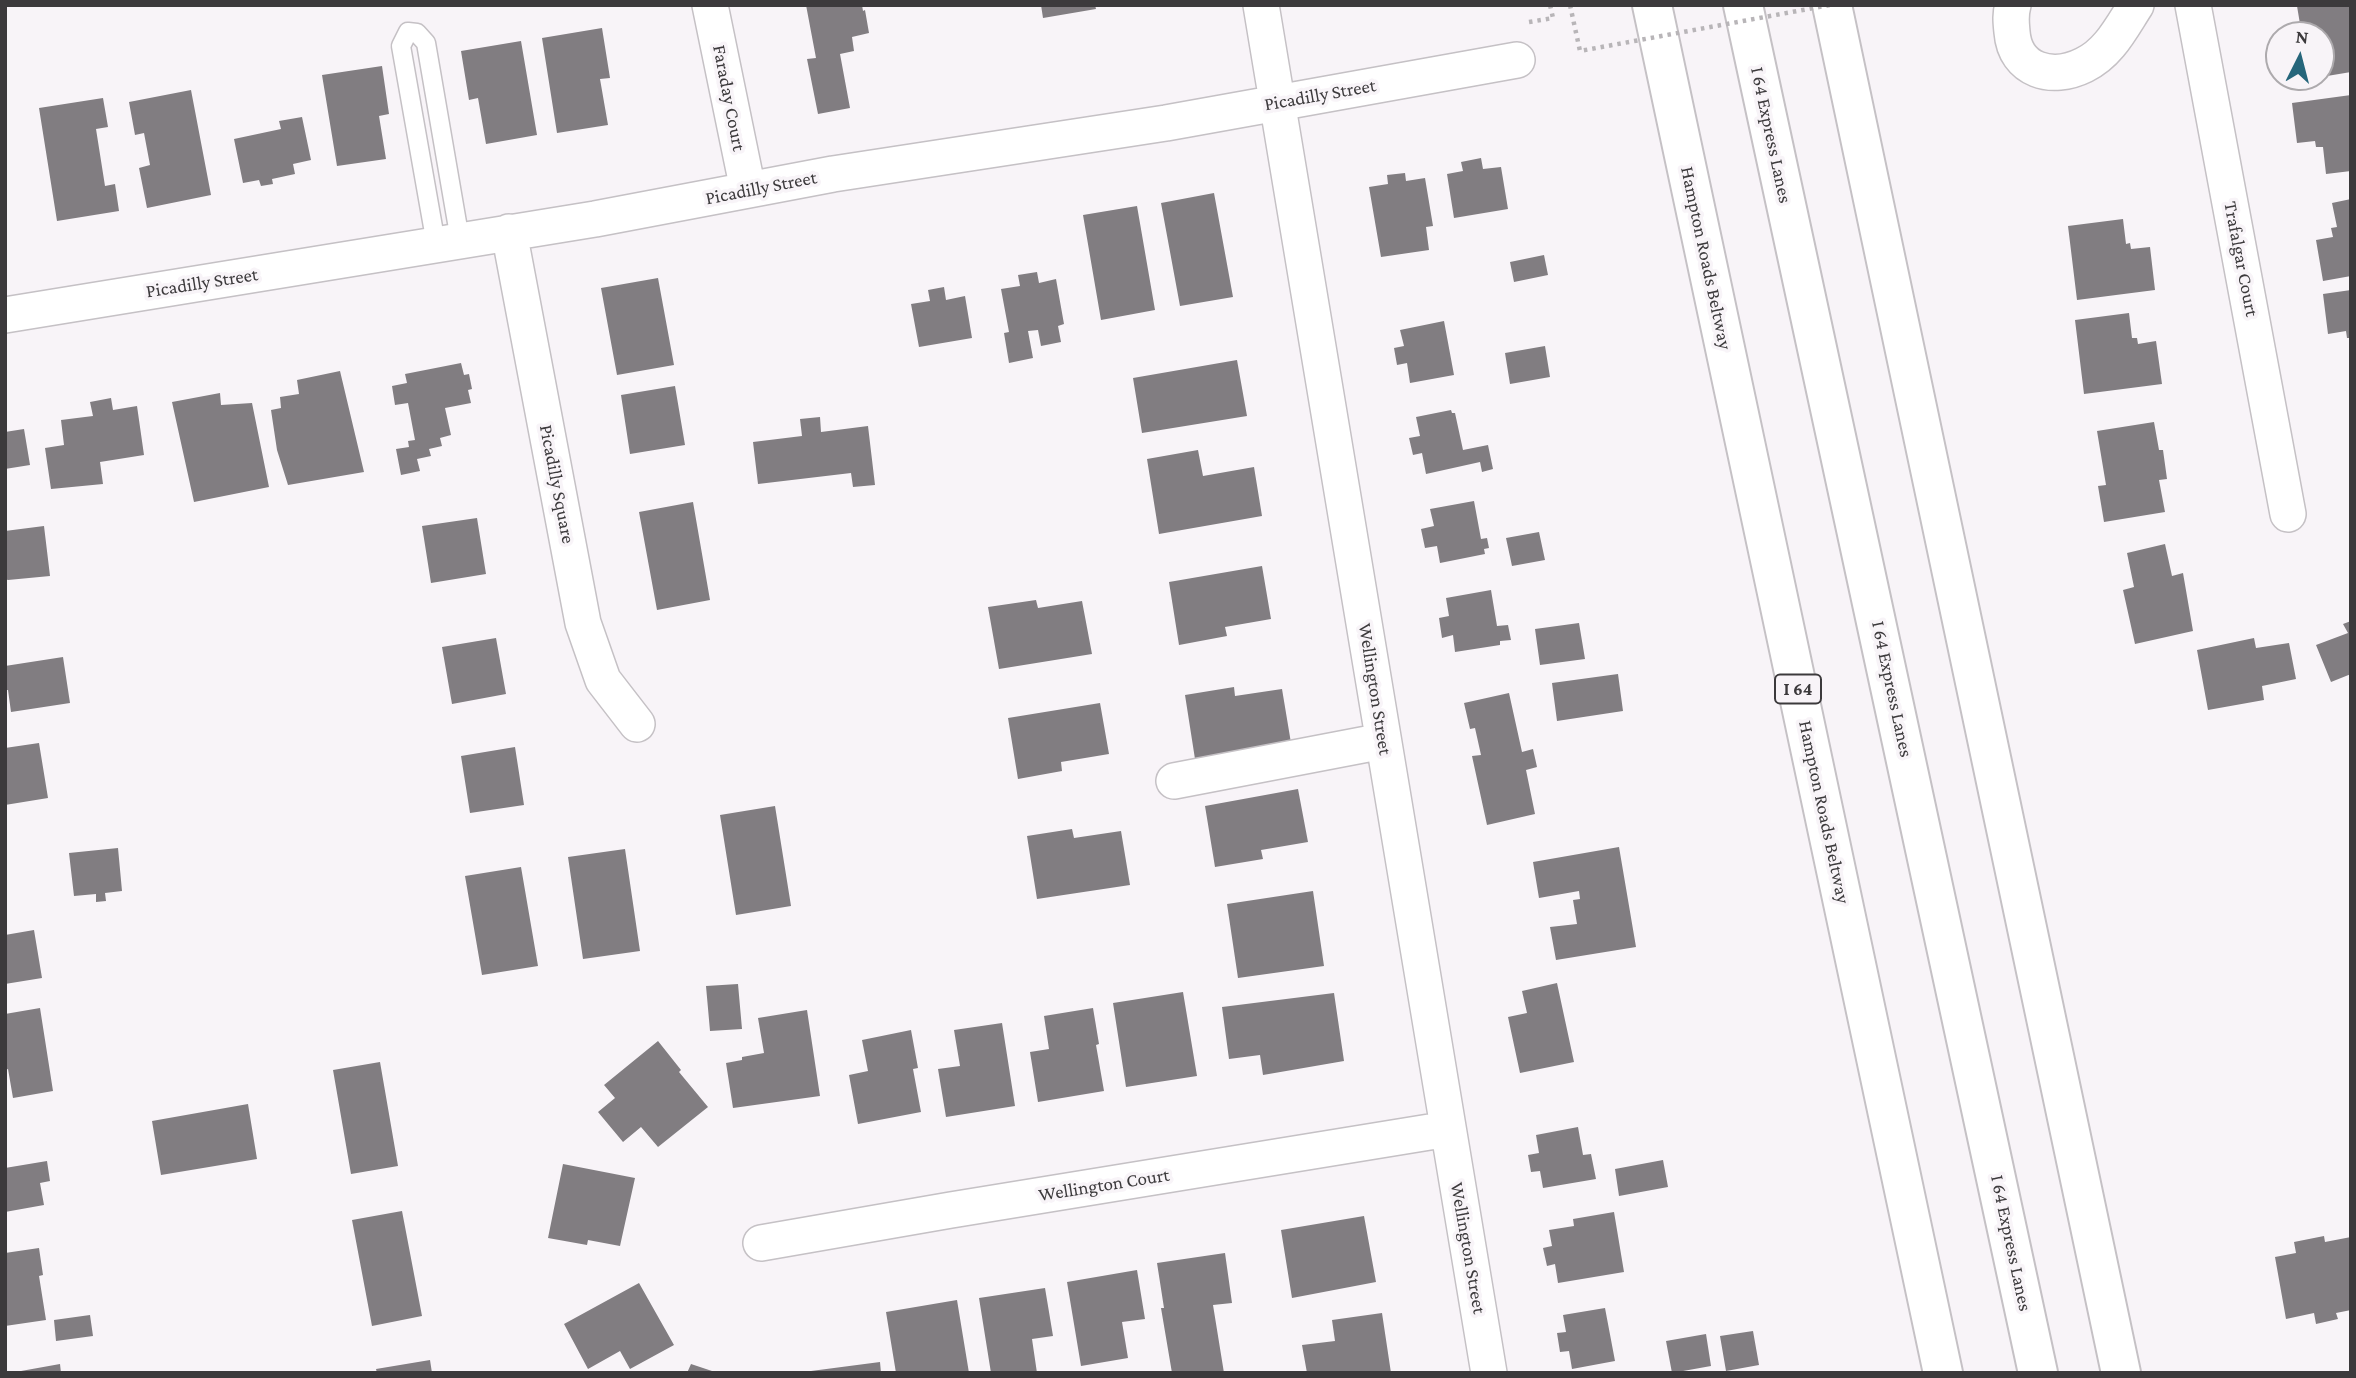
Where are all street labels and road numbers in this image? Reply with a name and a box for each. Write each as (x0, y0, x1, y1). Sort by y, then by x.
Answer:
street label: Faraday Court (708, 43, 750, 153)
street label: I 64 Express Lanes (1745, 65, 1797, 205)
street label: Picadilly Street (1262, 74, 1378, 116)
street label: Hampton Roads Beltway (1675, 164, 1737, 352)
street label: Picadilly Street (703, 166, 819, 210)
street label: Trafalgar Court (2219, 200, 2263, 318)
street label: Picadilly Street (144, 263, 260, 303)
street label: Picadilly Square (534, 423, 580, 545)
street label: I 64 Express Lanes (1866, 619, 1918, 759)
street label: Wellington Street (1353, 621, 1397, 757)
road number: I 64 (1775, 674, 1821, 704)
street label: Hampton Roads Beltway (1793, 718, 1855, 906)
street label: Wellington Court (1037, 1163, 1171, 1207)
street label: I 64 Express Lanes (1985, 1173, 2037, 1313)
street label: Wellington Street (1445, 1180, 1491, 1316)

